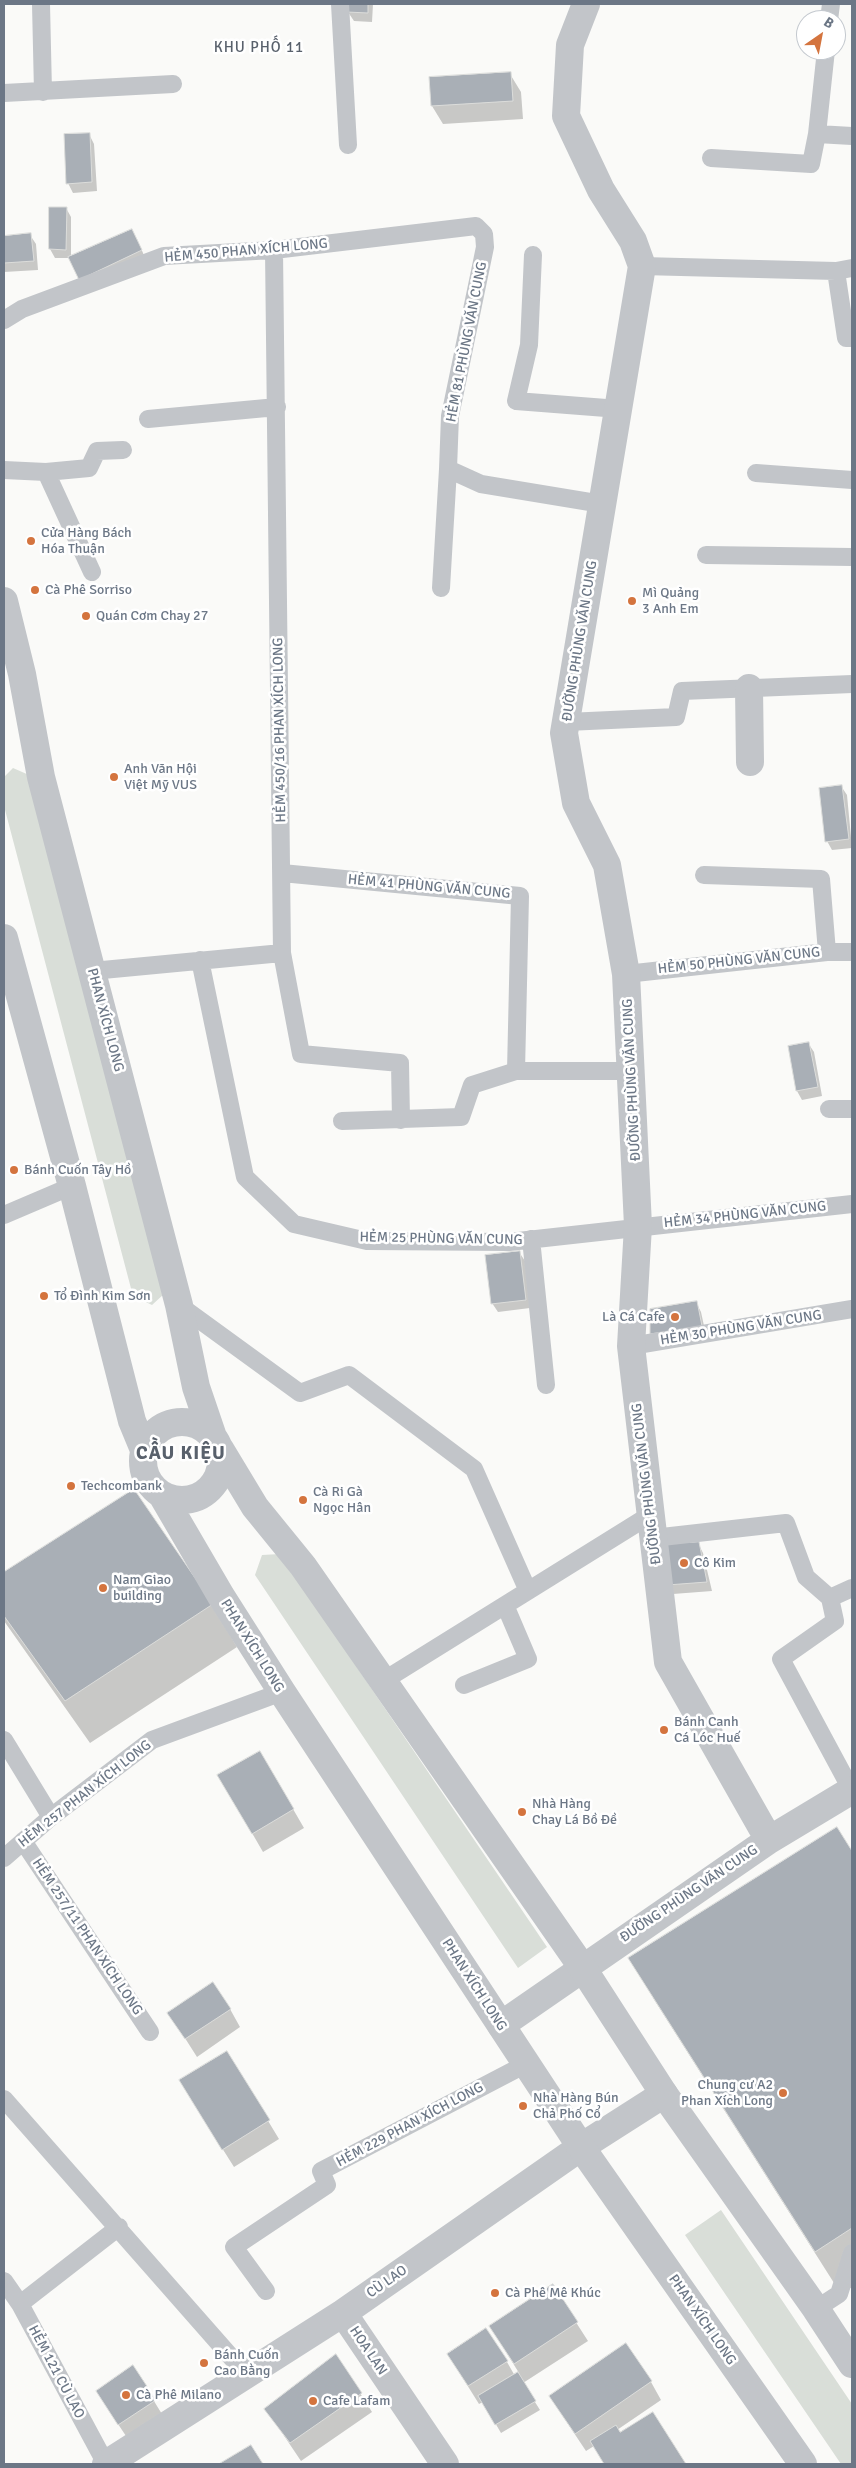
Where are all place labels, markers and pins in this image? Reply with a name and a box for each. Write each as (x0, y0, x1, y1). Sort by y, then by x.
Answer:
place label: Cửa Hàng Bách Hóa Thuận (41, 525, 132, 558)
marker: Cửa Hàng Bách Hóa Thuận (25, 535, 37, 547)
place label: Cà Phê Sorriso (45, 582, 132, 598)
marker: Cà Phê Sorriso (29, 584, 41, 596)
place label: Mì Quảng 3 Anh Em (642, 585, 699, 618)
marker: Mì Quảng 3 Anh Em (626, 595, 638, 607)
place label: Quán Cơm Chay 27 (96, 608, 208, 624)
marker: Quán Cơm Chay 27 (80, 610, 92, 622)
place label: Anh Văn Hội Việt Mỹ VUS (124, 761, 197, 794)
marker: Anh Văn Hội Việt Mỹ VUS (108, 771, 120, 783)
place label: Bánh Cuốn Tây Hồ (24, 1162, 131, 1178)
marker: Bánh Cuốn Tây Hồ (8, 1164, 20, 1176)
place label: Tổ Đình Kim Sơn (54, 1288, 151, 1304)
marker: Tổ Đình Kim Sơn (38, 1290, 50, 1302)
place label: Là Cá Cafe (602, 1309, 665, 1325)
marker: Là Cá Cafe (669, 1311, 681, 1323)
place label: Techcombank (81, 1478, 162, 1494)
marker: Techcombank (65, 1480, 77, 1492)
place label: Cà Ri Gà Ngọc Hân (313, 1484, 371, 1516)
marker: Cà Ri Gà Ngọc Hân (297, 1494, 309, 1506)
place label: Cô Kim (694, 1555, 736, 1571)
marker: Cô Kim (678, 1557, 690, 1569)
place label: Nam Giao building (113, 1572, 171, 1604)
marker: Nam Giao building (97, 1582, 109, 1594)
place label: Bánh Canh Cá Lóc Huế (674, 1714, 741, 1746)
marker: Bánh Canh Cá Lóc Huế (658, 1724, 670, 1736)
place label: Nhà Hàng Chay Lá Bồ Đề (532, 1796, 617, 1828)
marker: Nhà Hàng Chay Lá Bồ Đề (516, 1806, 528, 1818)
place label: Chung cư A2 Phan Xích Long (681, 2077, 773, 2110)
marker: Chung cư A2 Phan Xích Long (777, 2087, 789, 2099)
place label: Nhà Hàng Bún Chả Phố Cổ (533, 2090, 619, 2122)
marker: Nhà Hàng Bún Chả Phố Cổ (517, 2100, 529, 2112)
place label: Cà Phê Mê Khúc (505, 2285, 601, 2301)
marker: Cà Phê Mê Khúc (489, 2287, 501, 2299)
place label: Bánh Cuốn Cao Bằng (214, 2347, 279, 2380)
marker: Bánh Cuốn Cao Bằng (198, 2357, 210, 2369)
place label: Cà Phê Milano (136, 2387, 221, 2403)
marker: Cà Phê Milano (120, 2389, 132, 2401)
place label: Cafe Lafam (323, 2393, 390, 2409)
marker: Cafe Lafam (307, 2395, 319, 2407)

